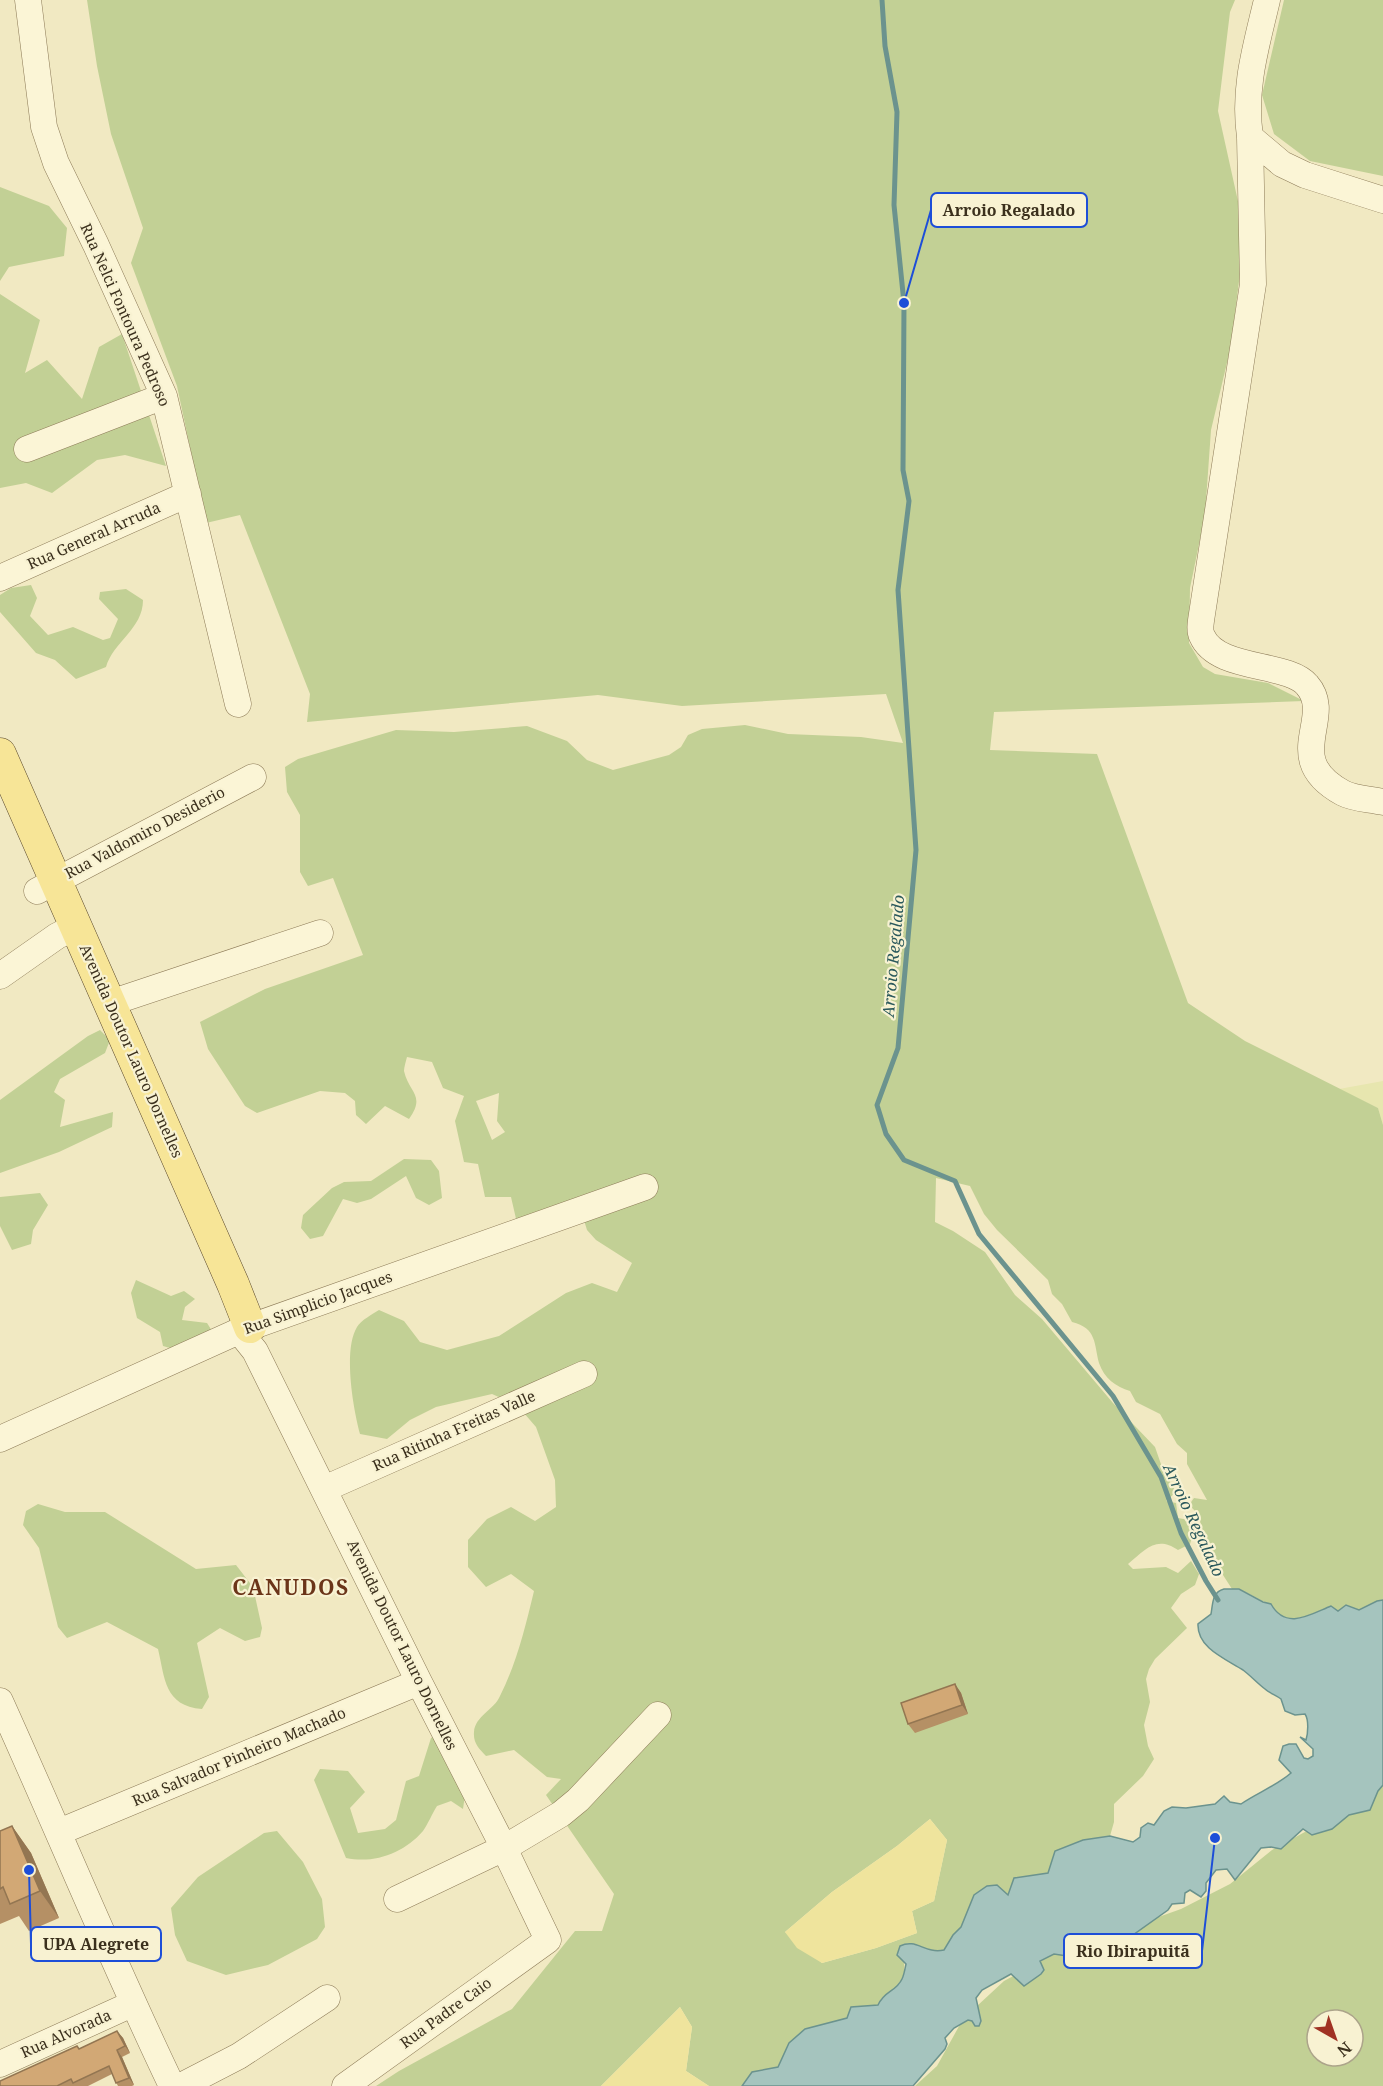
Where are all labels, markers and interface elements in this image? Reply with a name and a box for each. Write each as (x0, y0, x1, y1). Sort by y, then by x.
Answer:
callout: Arroio Regalado (931, 193, 1087, 227)
text: Arroio Regalado (943, 199, 1076, 221)
street label: Rua Nelci Fontoura Pedroso (76, 220, 175, 409)
street label: Rua General Arruda (24, 497, 163, 573)
street label: Rua Valdomiro Desiderio (61, 781, 228, 883)
water label: Arroio Regalado (877, 894, 909, 1019)
street label: Avenida Doutor Lauro Dornelles (76, 941, 188, 1161)
street label: Rua Simplicio Jacques (240, 1266, 395, 1338)
street label: Rua Ritinha Freitas Valle (369, 1385, 538, 1475)
water label: Arroio Regalado (1158, 1459, 1230, 1580)
street label: Avenida Doutor Lauro Dornelles (343, 1536, 463, 1753)
district label: CANUDOS (232, 1573, 350, 1601)
street label: Rua Salvador Pinheiro Machado (129, 1702, 348, 1810)
callout: UPA Alegrete (31, 1927, 161, 1961)
text: UPA Alegrete (43, 1933, 149, 1955)
callout: Rio Ibirapuitã (1064, 1934, 1202, 1968)
text: Rio Ibirapuitã (1076, 1940, 1190, 1962)
street label: Rua Padre Caio (396, 1972, 495, 2052)
street label: Rua Alvorada (17, 2004, 114, 2062)
north arrow (1305, 2008, 1365, 2068)
text: N (1332, 2037, 1357, 2062)

